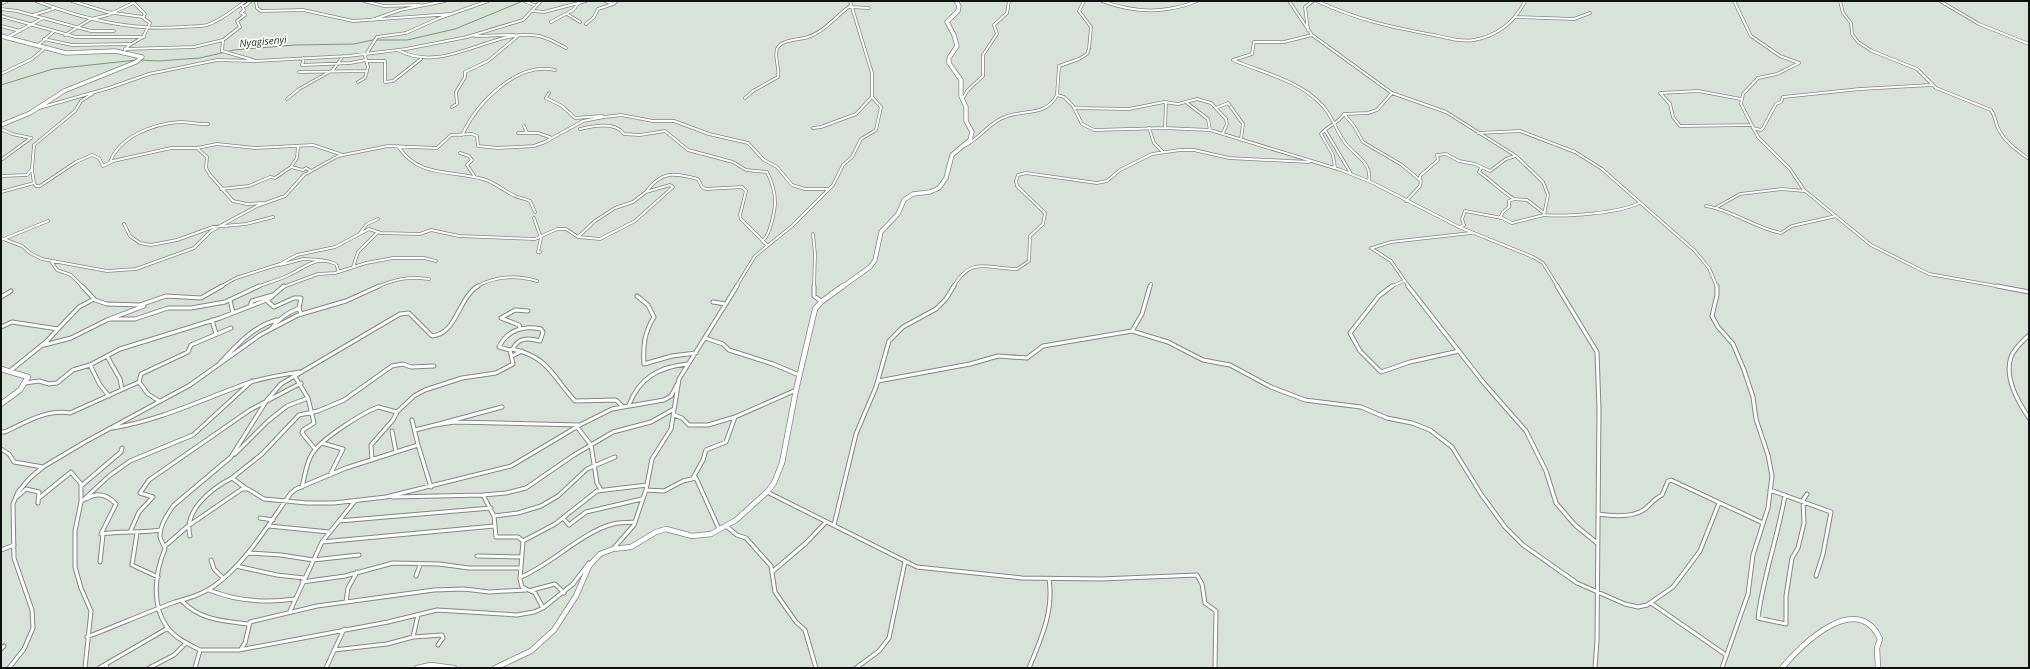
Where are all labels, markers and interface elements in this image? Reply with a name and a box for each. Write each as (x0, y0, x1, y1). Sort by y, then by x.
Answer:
water label: Nyagisenyi (239, 32, 288, 50)

